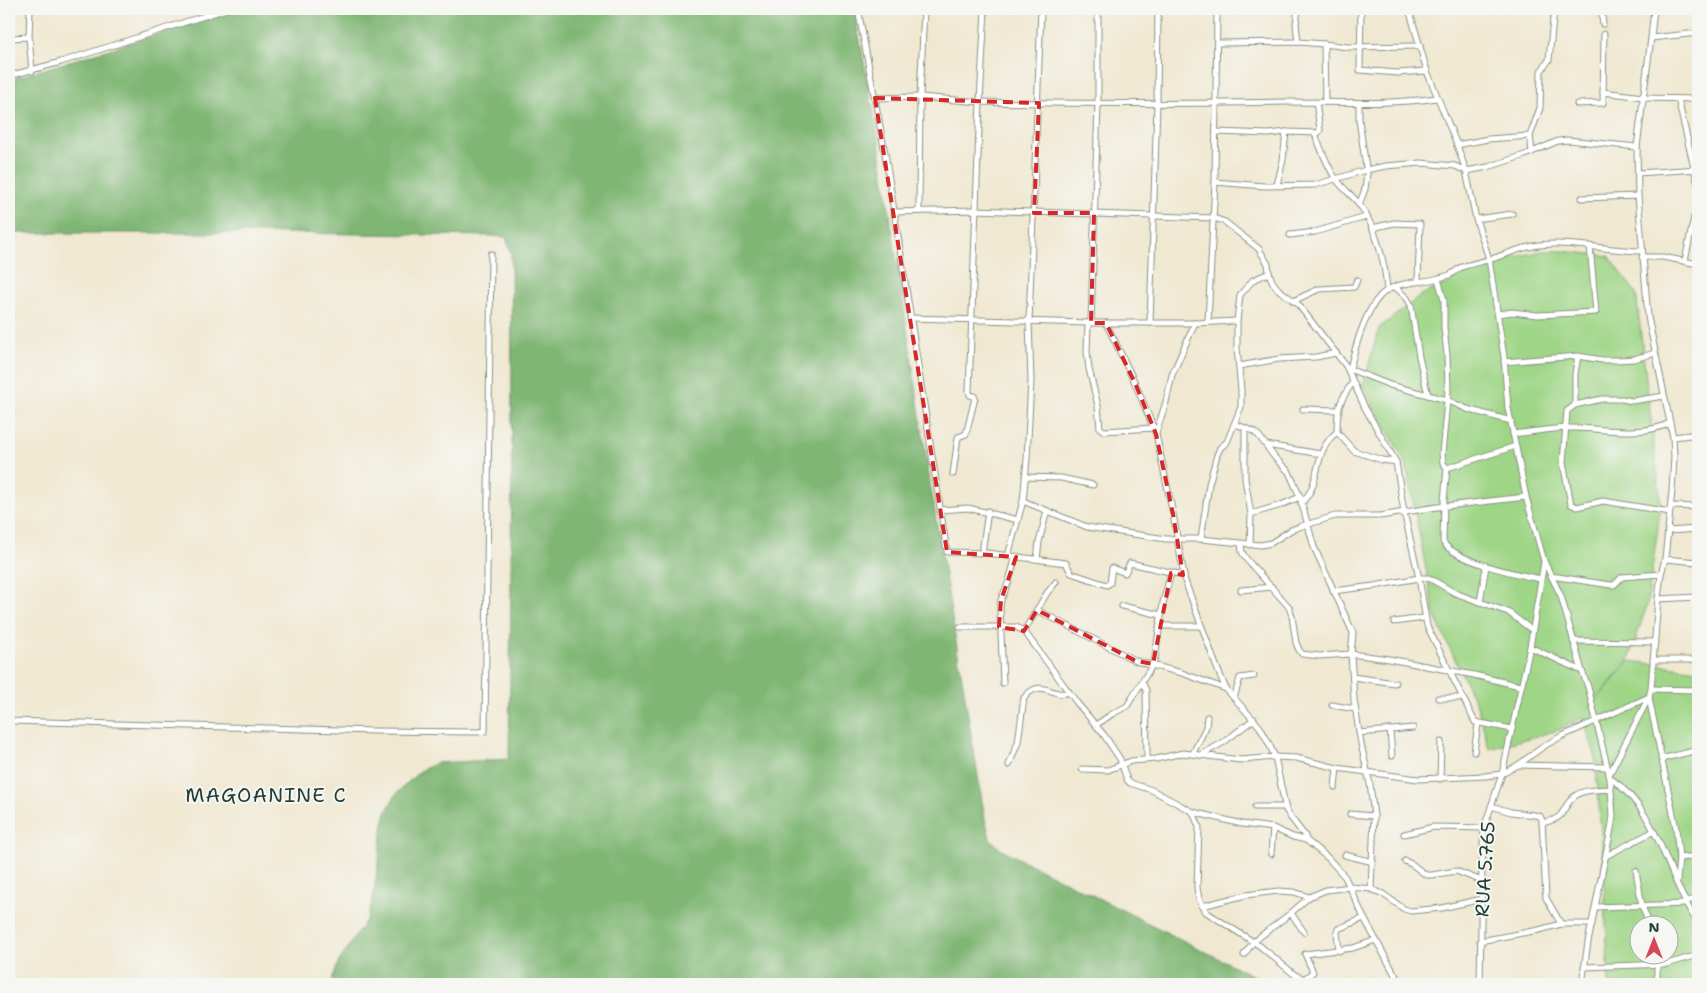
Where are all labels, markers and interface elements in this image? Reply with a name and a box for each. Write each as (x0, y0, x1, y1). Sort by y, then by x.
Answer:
district label: MAGOANINE C (185, 782, 347, 808)
street label: RUA 5.765 (1469, 820, 1501, 918)
north arrow (1630, 916, 1680, 966)
text: N (1648, 918, 1660, 936)

